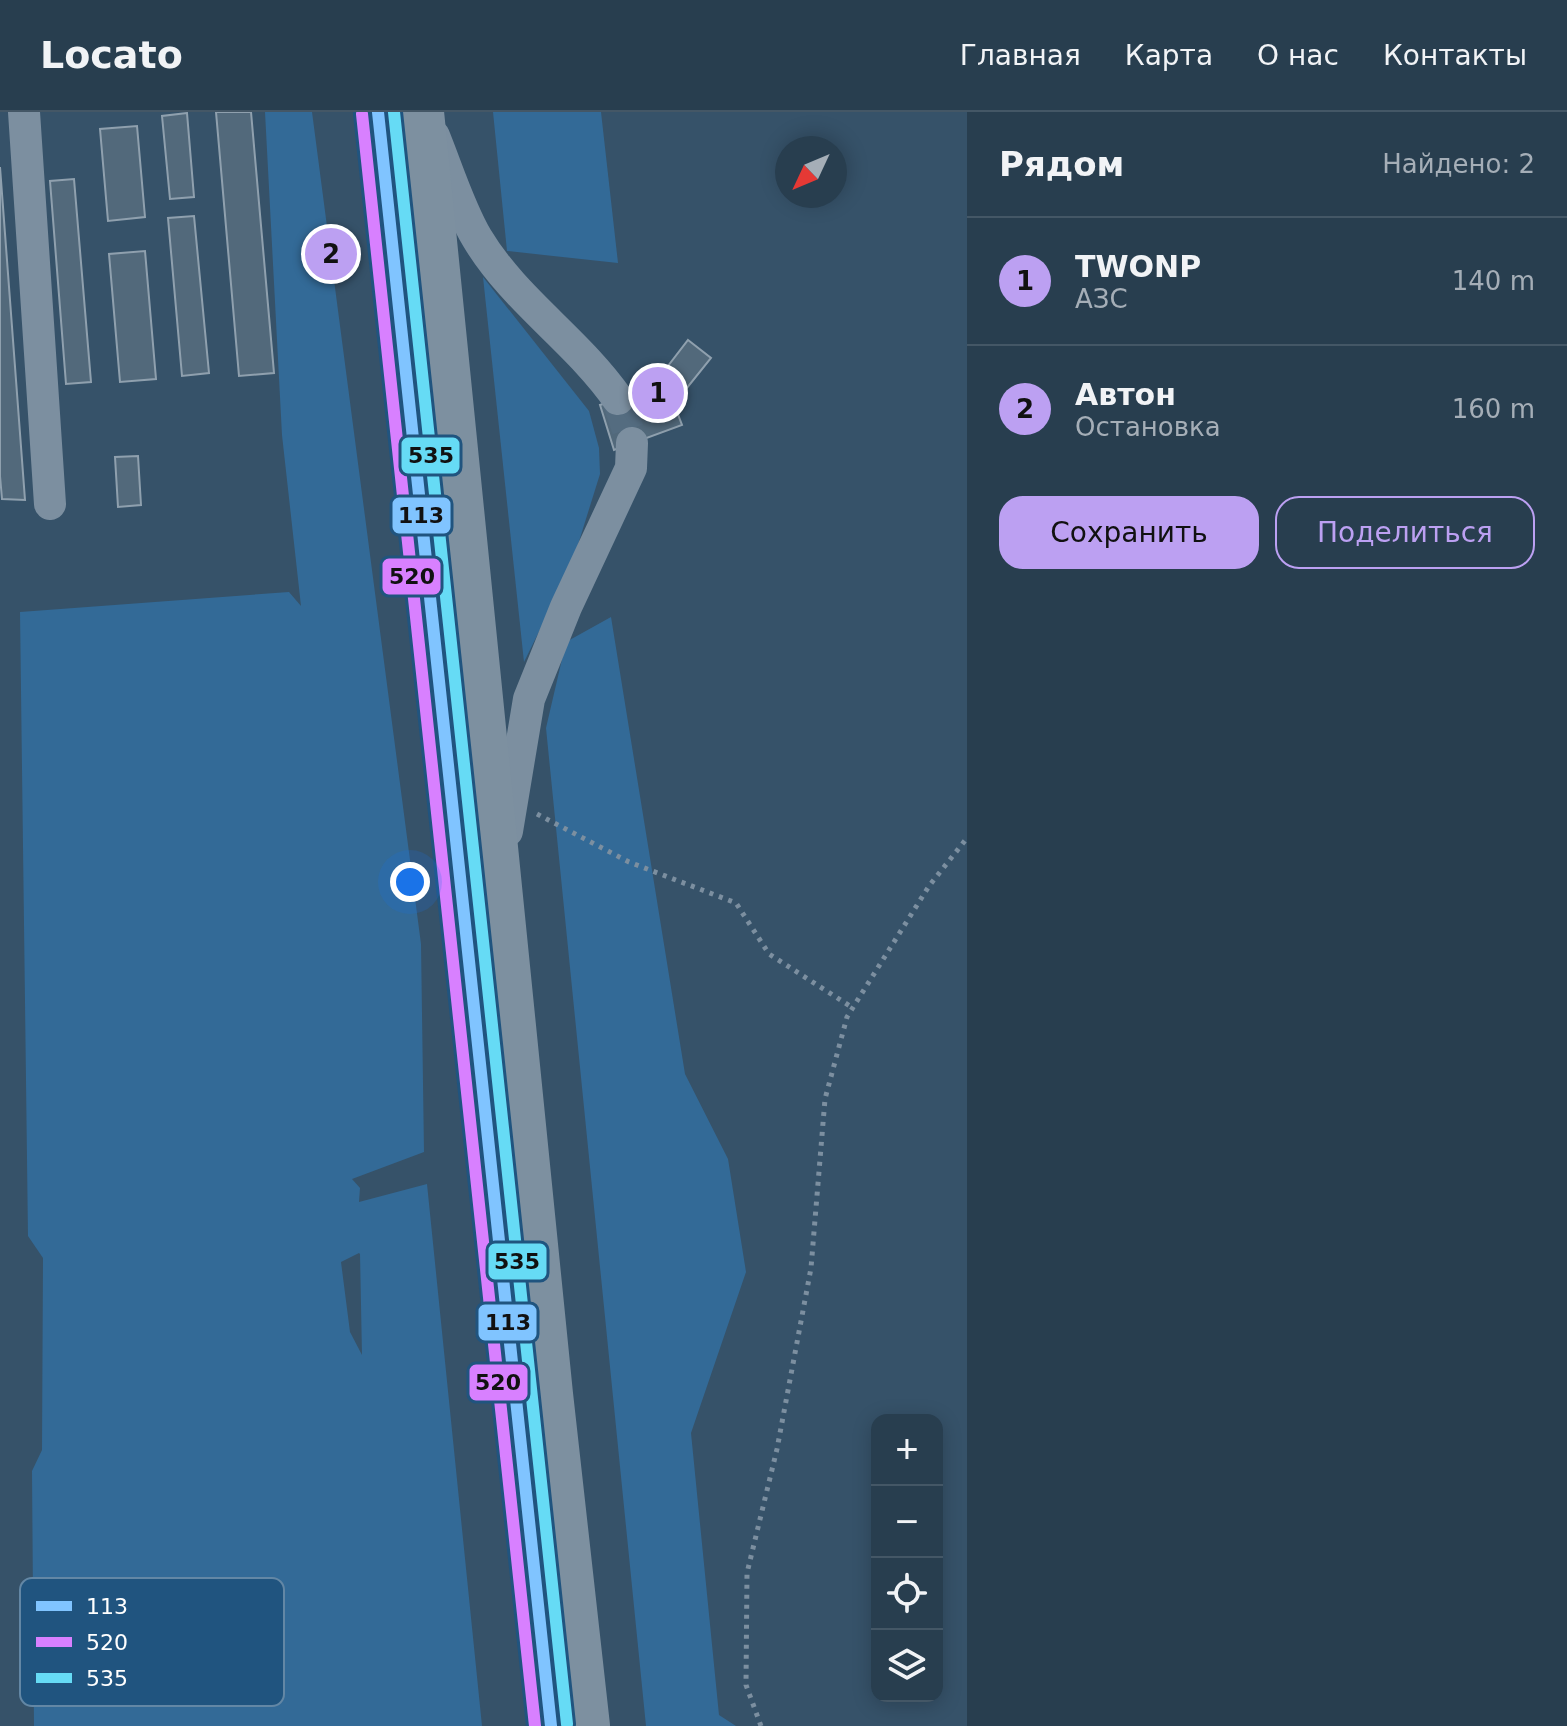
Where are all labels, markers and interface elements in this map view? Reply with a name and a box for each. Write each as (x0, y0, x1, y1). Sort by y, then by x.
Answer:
text: Locato (40, 33, 183, 77)
text: Главная (960, 39, 1081, 72)
text: Карта (1125, 39, 1213, 72)
text: О нас (1257, 39, 1339, 72)
text: Контакты (1383, 39, 1527, 72)
north arrow (775, 136, 847, 208)
text: Рядом (999, 144, 1124, 184)
text: Найдено: 2 (1382, 149, 1535, 179)
pin: 2 (305, 224, 357, 284)
text: TWONP (1075, 249, 1201, 284)
text: 1 (1016, 266, 1034, 296)
text: 140 m (1452, 266, 1535, 296)
text: АЗС (1075, 284, 1128, 314)
pin: 1 (632, 363, 684, 423)
text: Автон (1075, 377, 1176, 412)
text: 2 (1016, 394, 1034, 424)
text: 160 m (1452, 394, 1535, 424)
text: Остановка (1075, 412, 1221, 442)
line badge: 535 (400, 436, 461, 475)
text: 535 (408, 443, 454, 468)
line badge: 113 (391, 496, 452, 535)
button: Сохранить (999, 496, 1259, 569)
button: Поделиться (1275, 496, 1535, 569)
text: 113 (398, 503, 444, 528)
line badge: 520 (381, 557, 442, 596)
text: 520 (389, 564, 435, 589)
your location (390, 862, 430, 902)
line badge: 535 (487, 1242, 548, 1281)
text: 535 (494, 1249, 540, 1274)
line badge: 113 (477, 1303, 538, 1342)
text: 113 (485, 1310, 531, 1335)
line badge: 520 (468, 1363, 529, 1402)
text: 520 (475, 1370, 521, 1395)
map controls (871, 1414, 943, 1702)
button: + (871, 1414, 943, 1486)
button: − (871, 1486, 943, 1558)
button: locate (871, 1558, 943, 1630)
legend (20, 1578, 284, 1706)
text: 113 (86, 1594, 128, 1619)
text: 520 (86, 1630, 128, 1655)
button: layers (871, 1630, 943, 1702)
text: 535 (86, 1666, 128, 1691)

